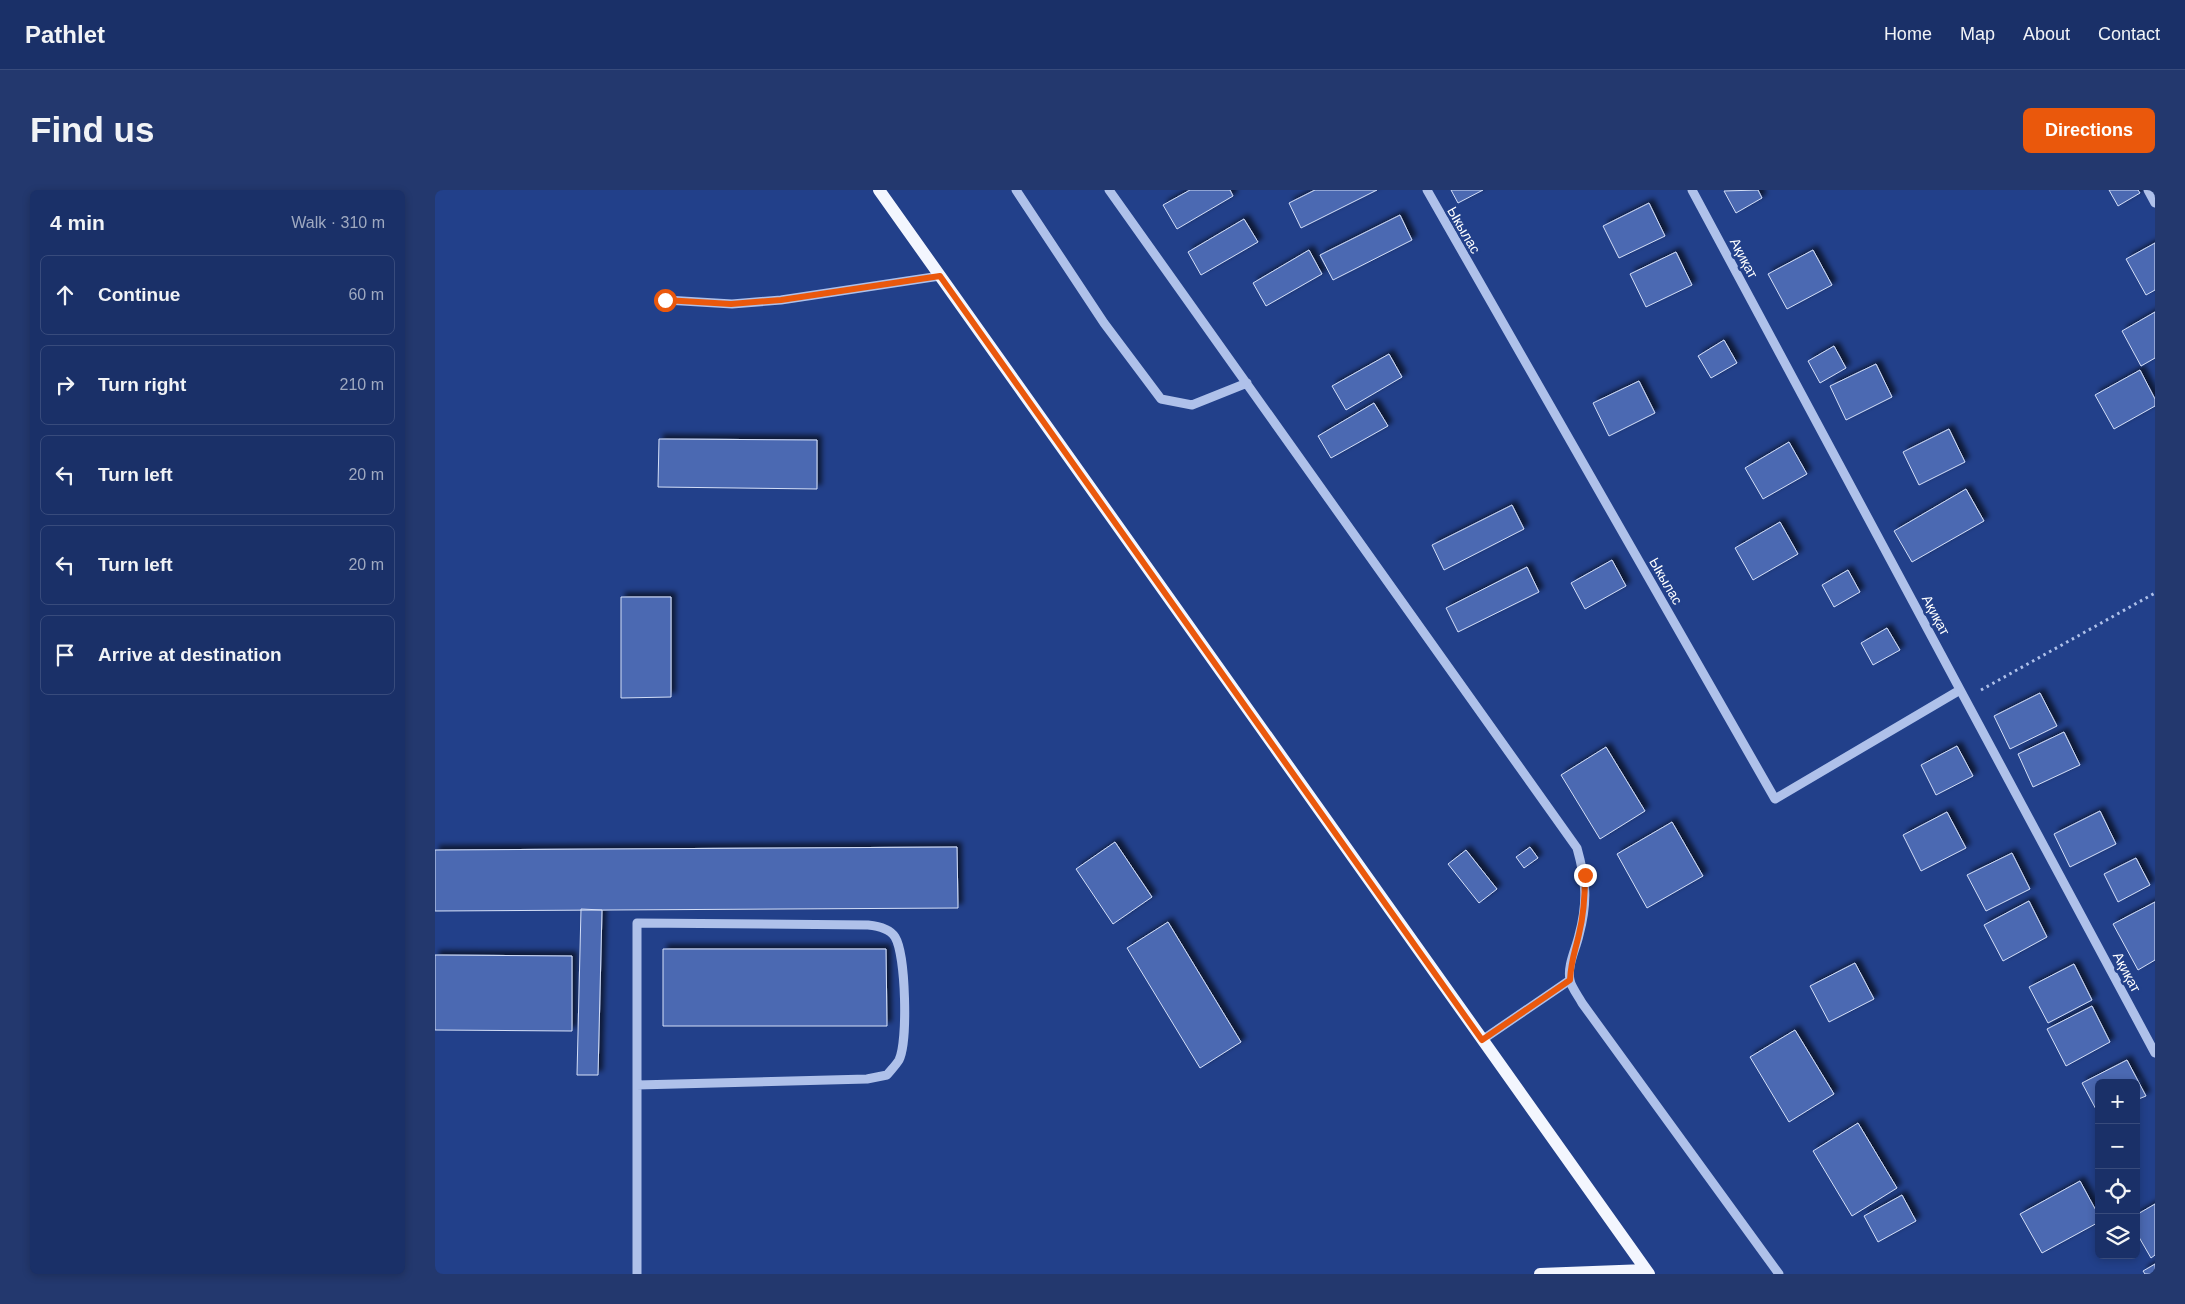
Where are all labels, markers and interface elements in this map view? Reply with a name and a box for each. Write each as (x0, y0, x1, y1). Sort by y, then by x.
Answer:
text: Pathlet (25, 21, 105, 48)
text: Home (1884, 24, 1932, 44)
text: Map (1960, 24, 1995, 44)
text: About (2023, 24, 2070, 44)
text: Contact (2098, 24, 2160, 44)
button: Directions (2023, 108, 2155, 153)
text: Find us (30, 110, 154, 149)
street label: Ыкылас (1444, 204, 1484, 256)
text: 4 min (50, 211, 105, 234)
text: Walk · 310 m (291, 214, 385, 231)
street label: Ақиқат (1727, 235, 1762, 281)
icon: ahead (51, 281, 79, 309)
text: Continue (98, 284, 180, 305)
text: 60 m (348, 286, 384, 303)
route start (654, 289, 677, 312)
icon: right (51, 371, 79, 399)
text: Turn right (98, 374, 186, 395)
text: 210 m (340, 376, 384, 393)
icon: left (51, 461, 79, 489)
text: Turn left (98, 464, 173, 485)
text: 20 m (348, 466, 384, 483)
icon: left (51, 551, 79, 579)
text: Turn left (98, 554, 173, 575)
street label: Ыкылас (1646, 555, 1686, 607)
text: 20 m (348, 556, 384, 573)
street label: Ақиқат (1919, 592, 1954, 638)
icon: arrive (51, 641, 79, 669)
text: Arrive at destination (98, 644, 282, 665)
route end (1574, 864, 1597, 887)
street label: Ақиқат (2110, 949, 2145, 995)
map controls (2095, 1079, 2140, 1259)
button: + (2095, 1079, 2140, 1124)
button: − (2095, 1124, 2140, 1169)
button: locate (2095, 1169, 2140, 1214)
button: layers (2095, 1214, 2140, 1259)

